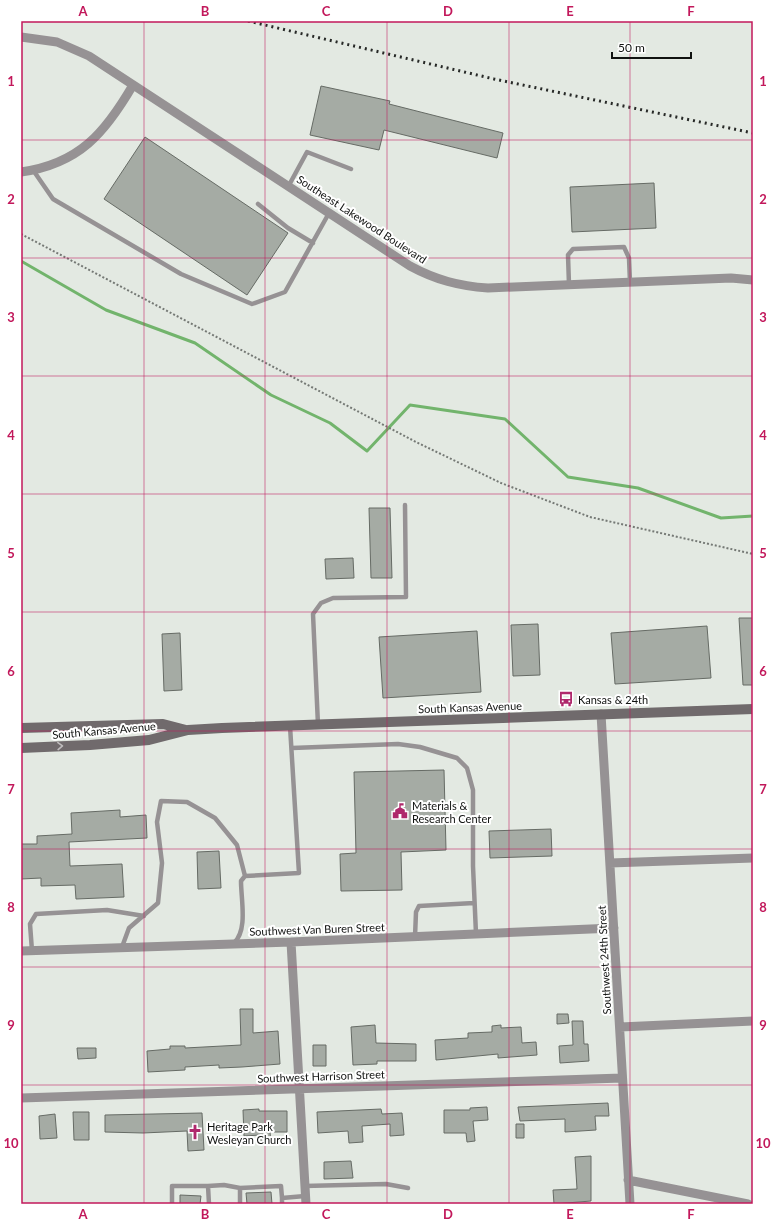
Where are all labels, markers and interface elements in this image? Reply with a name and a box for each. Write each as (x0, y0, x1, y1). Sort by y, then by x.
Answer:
text: A (77, 3, 88, 19)
text: B (201, 3, 210, 19)
text: C (322, 3, 331, 19)
text: D (443, 3, 453, 19)
text: E (566, 3, 574, 19)
text: F (687, 3, 695, 19)
scale bar (612, 34, 691, 60)
text: 50 m (618, 40, 645, 55)
text: 1 (7, 73, 15, 89)
text: 1 (759, 73, 767, 89)
street label: Southeast Lakewood Boulevard (295, 172, 429, 266)
text: 2 (7, 191, 15, 207)
text: 2 (759, 191, 767, 207)
text: 3 (7, 309, 15, 325)
text: 3 (759, 309, 767, 325)
text: 4 (7, 427, 15, 443)
text: 4 (759, 427, 767, 443)
text: 5 (7, 545, 15, 561)
text: 5 (759, 545, 767, 561)
text: 6 (7, 663, 15, 679)
text: 6 (759, 663, 767, 679)
bus stop icon: Kansas & 24th (557, 690, 575, 708)
place label: Kansas & 24th (578, 693, 648, 706)
street label: South Kansas Avenue (418, 699, 522, 715)
street label: South Kansas Avenue (52, 719, 157, 741)
one-way arrow (57, 742, 63, 751)
text: 7 (7, 781, 15, 797)
text: 7 (759, 781, 767, 797)
place label: Materials & Research Center (412, 799, 491, 825)
public building icon: Materials & Research Center (391, 802, 409, 820)
text: 8 (7, 899, 15, 915)
text: 8 (759, 899, 767, 915)
street label: Southwest 24th Street (595, 905, 613, 1015)
street label: Southwest Van Buren Street (249, 920, 385, 938)
text: 9 (7, 1017, 15, 1033)
text: 9 (759, 1017, 767, 1033)
street label: Southwest Harrison Street (257, 1067, 385, 1085)
place label: Heritage Park Wesleyan Church (207, 1120, 291, 1146)
church icon: Heritage Park Wesleyan Church (186, 1123, 204, 1141)
text: 10 (3, 1135, 19, 1151)
text: 10 (755, 1135, 771, 1151)
text: A (77, 1206, 88, 1222)
text: B (201, 1206, 210, 1222)
text: C (322, 1206, 331, 1222)
text: D (443, 1206, 453, 1222)
text: E (566, 1206, 574, 1222)
text: F (687, 1206, 695, 1222)

